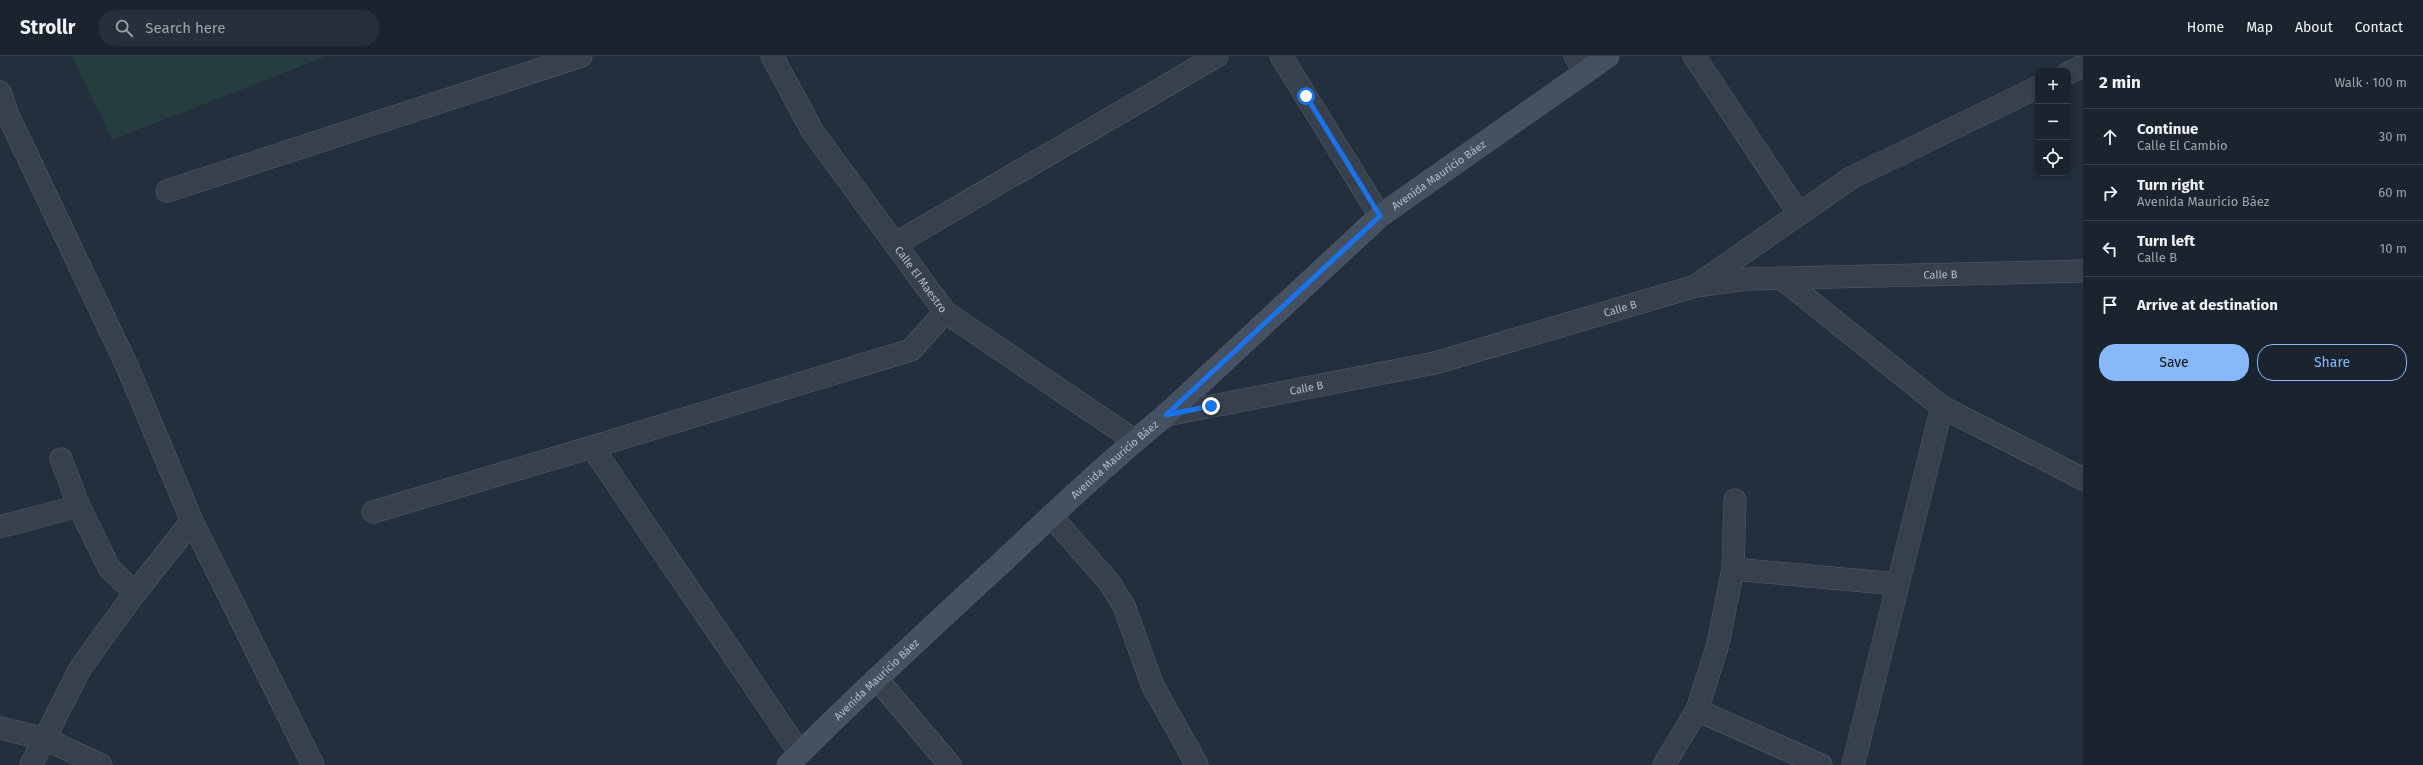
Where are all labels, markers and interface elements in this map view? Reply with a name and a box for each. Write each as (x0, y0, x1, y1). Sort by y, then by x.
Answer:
search box (99, 10, 379, 46)
text: Strollr (20, 16, 75, 39)
icon: search (113, 17, 135, 39)
text: Search here (145, 19, 225, 37)
text: Home (2187, 19, 2224, 36)
text: Map (2246, 19, 2273, 36)
text: About (2295, 19, 2333, 36)
text: Contact (2355, 19, 2403, 36)
map controls (2035, 68, 2071, 176)
button: + (2035, 68, 2071, 104)
text: 2 min (2099, 72, 2141, 93)
text: Walk · 100 m (2335, 75, 2407, 90)
route start (1297, 87, 1315, 105)
button: − (2035, 104, 2071, 140)
text: Continue (2137, 120, 2198, 138)
icon: ahead (2099, 126, 2121, 148)
text: 30 m (2379, 129, 2407, 144)
street label: Avenida Mauricio Báez (1389, 137, 1488, 212)
text: Calle El Cambio (2137, 138, 2228, 153)
button: locate (2035, 140, 2071, 176)
text: Turn right (2137, 176, 2204, 194)
icon: right (2099, 182, 2121, 204)
text: 60 m (2378, 185, 2407, 200)
text: Avenida Mauricio Báez (2137, 194, 2269, 209)
text: Turn left (2137, 232, 2195, 250)
icon: left (2099, 238, 2121, 260)
text: 10 m (2380, 241, 2407, 256)
street label: Calle El Maestro (892, 243, 950, 315)
text: Calle B (2137, 250, 2177, 265)
street label: Calle B (1923, 267, 1958, 281)
icon: arrive (2099, 294, 2121, 316)
text: Arrive at destination (2137, 296, 2278, 314)
street label: Calle B (1602, 297, 1639, 319)
button: Save (2099, 344, 2249, 381)
button: Share (2257, 344, 2407, 381)
street label: Calle B (1288, 378, 1325, 397)
route end (1202, 397, 1220, 415)
street label: Avenida Mauricio Báez (1068, 418, 1161, 501)
street label: Avenida Mauricio Báez (831, 636, 922, 723)

